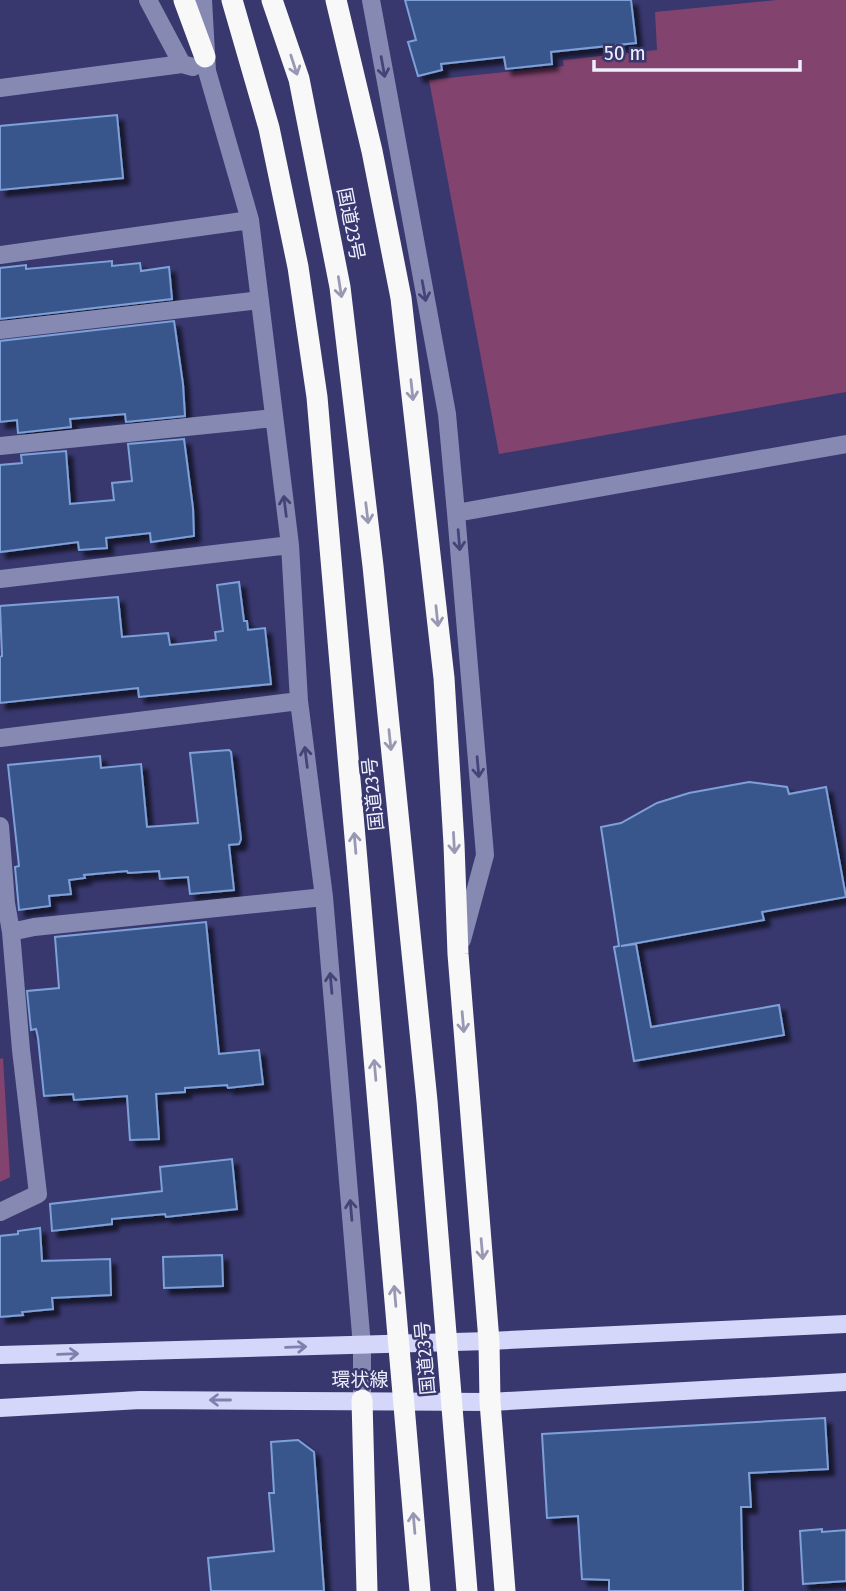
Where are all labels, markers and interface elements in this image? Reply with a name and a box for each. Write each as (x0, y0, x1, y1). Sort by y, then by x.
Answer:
scale bar (594, 28, 800, 72)
text: 50 m (604, 40, 646, 66)
one-way arrow (289, 53, 301, 75)
one-way arrow (377, 55, 390, 78)
street label: 国道23号 (333, 186, 369, 262)
one-way arrow (333, 276, 346, 298)
one-way arrow (418, 279, 431, 302)
one-way arrow (405, 378, 418, 401)
one-way arrow (278, 495, 291, 518)
one-way arrow (360, 502, 373, 524)
one-way arrow (453, 529, 466, 551)
one-way arrow (431, 604, 444, 627)
one-way arrow (384, 728, 397, 750)
one-way arrow (300, 746, 313, 769)
one-way arrow (472, 755, 485, 778)
street label: 国道23号 (358, 756, 388, 832)
one-way arrow (448, 831, 461, 854)
one-way arrow (348, 832, 361, 855)
one-way arrow (324, 972, 337, 995)
one-way arrow (457, 1010, 470, 1033)
one-way arrow (368, 1059, 381, 1081)
one-way arrow (344, 1199, 357, 1221)
one-way arrow (476, 1237, 489, 1260)
one-way arrow (388, 1286, 401, 1308)
street label: 国道23号 (410, 1320, 440, 1396)
one-way arrow (284, 1341, 307, 1354)
one-way arrow (56, 1347, 79, 1360)
street label: 環状線 (331, 1368, 389, 1391)
one-way arrow (209, 1393, 232, 1407)
one-way arrow (407, 1512, 420, 1535)

